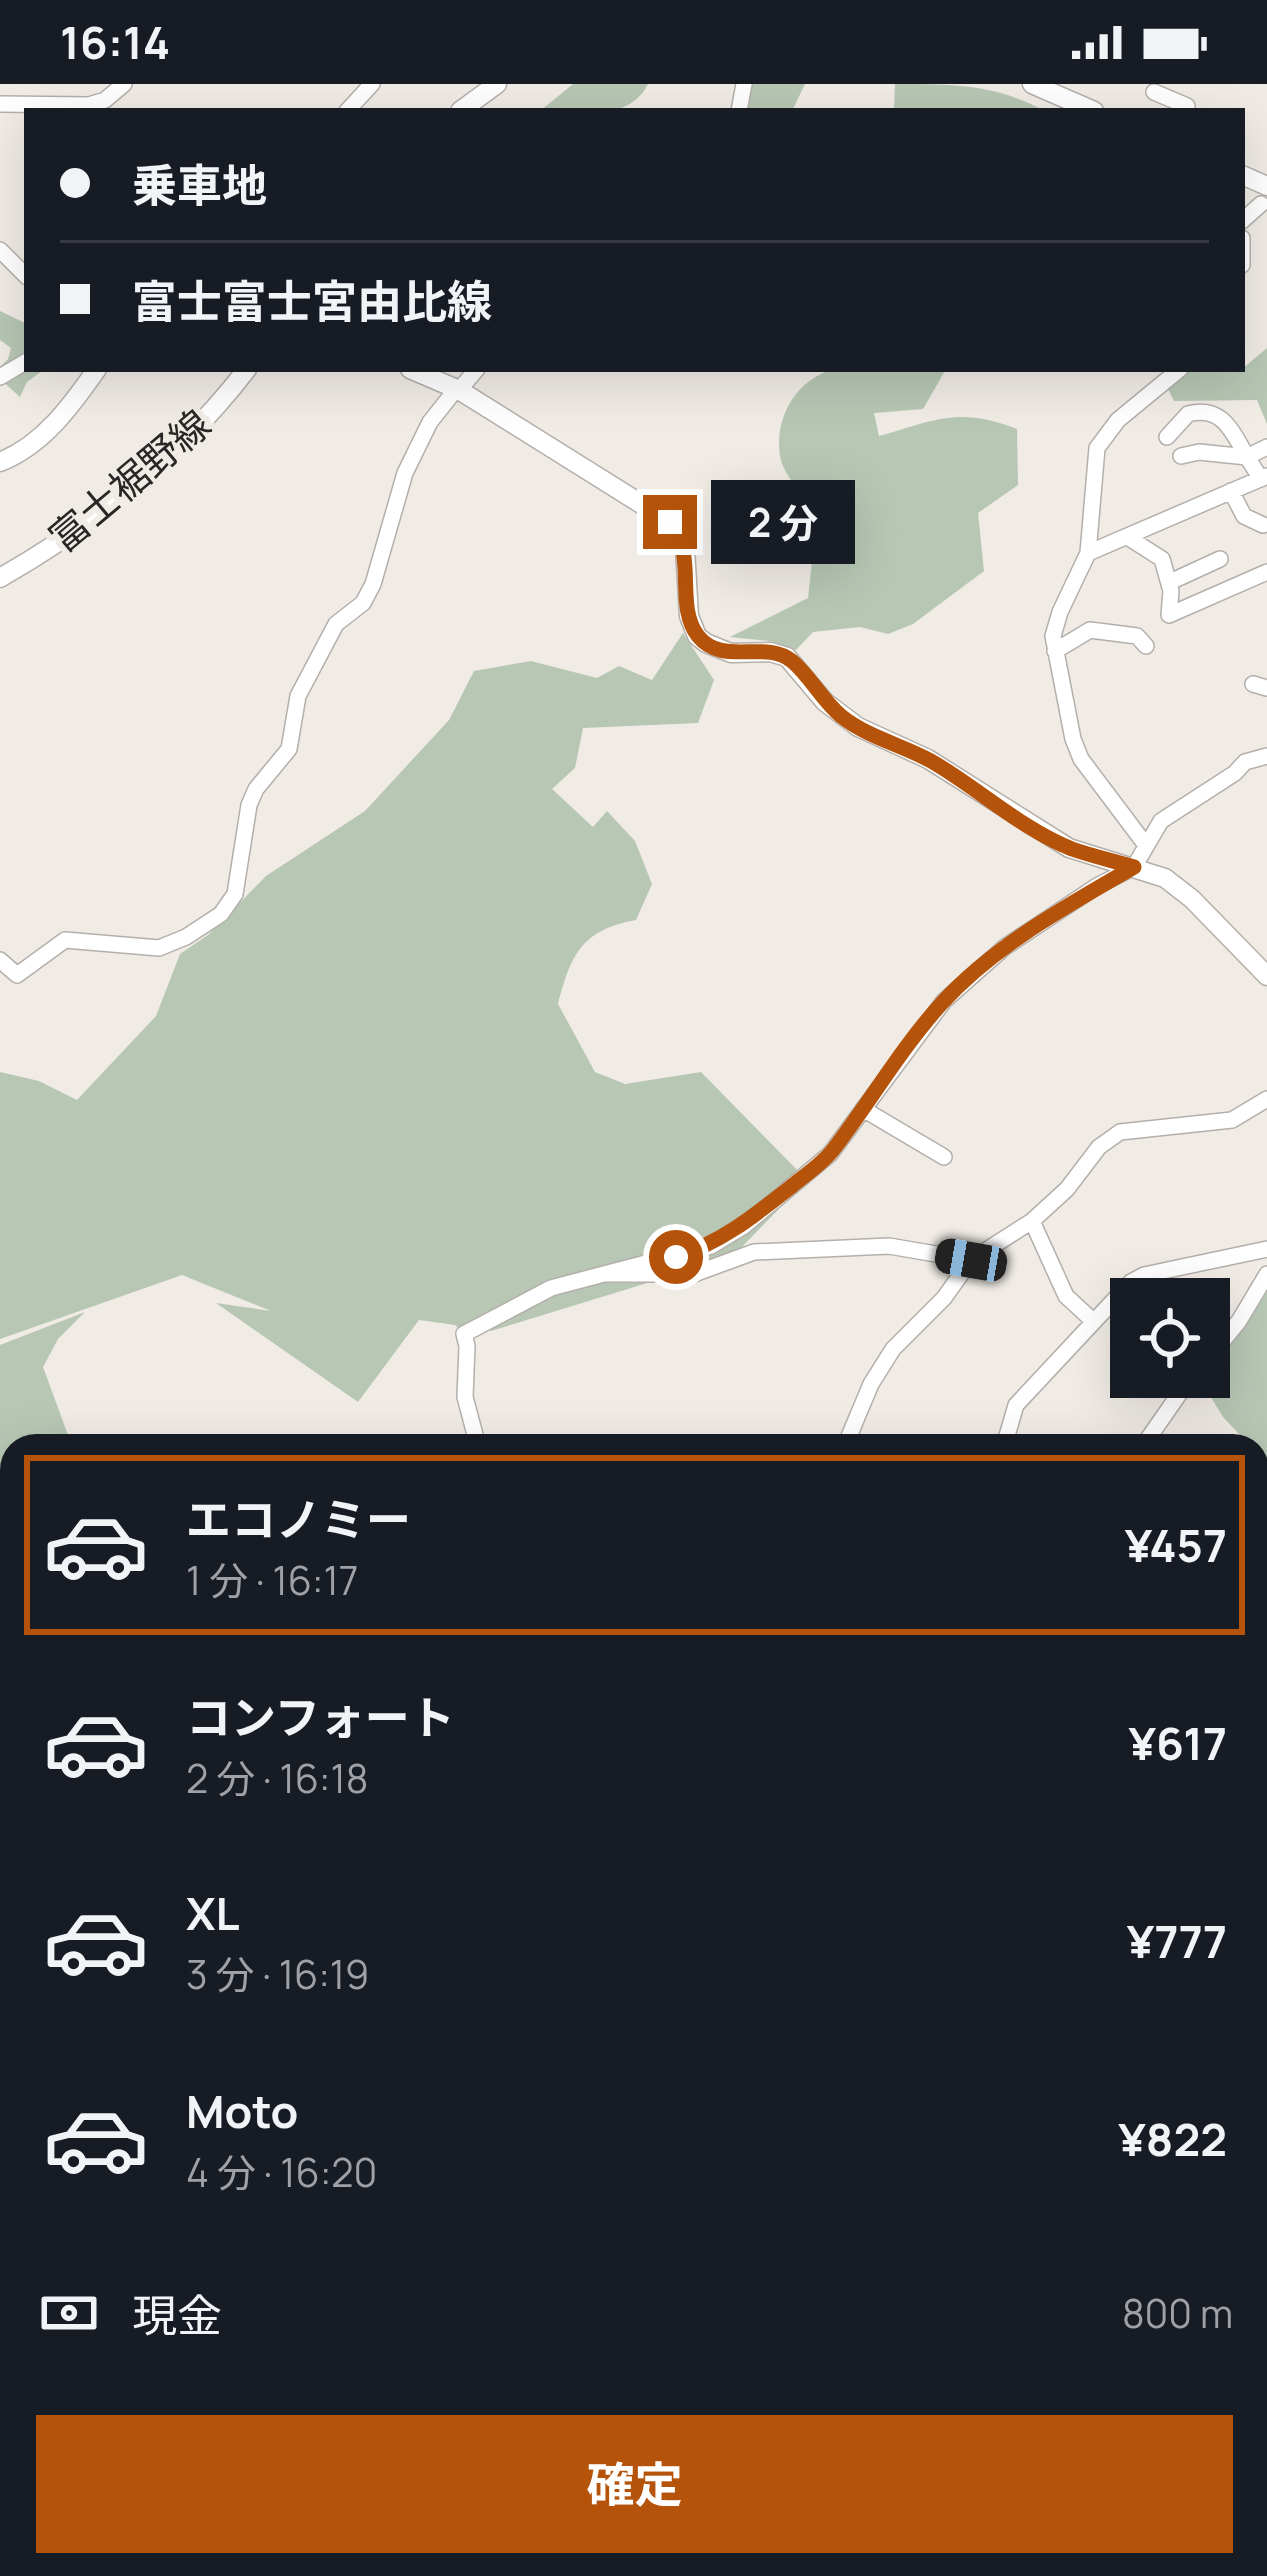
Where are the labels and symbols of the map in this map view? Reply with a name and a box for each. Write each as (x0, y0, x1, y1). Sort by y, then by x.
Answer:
street label: 富士裾野線 (37, 397, 221, 563)
callout: 2 分 (712, 480, 856, 564)
route end (643, 495, 697, 549)
route start (649, 1230, 703, 1284)
car (932, 1236, 1010, 1284)

